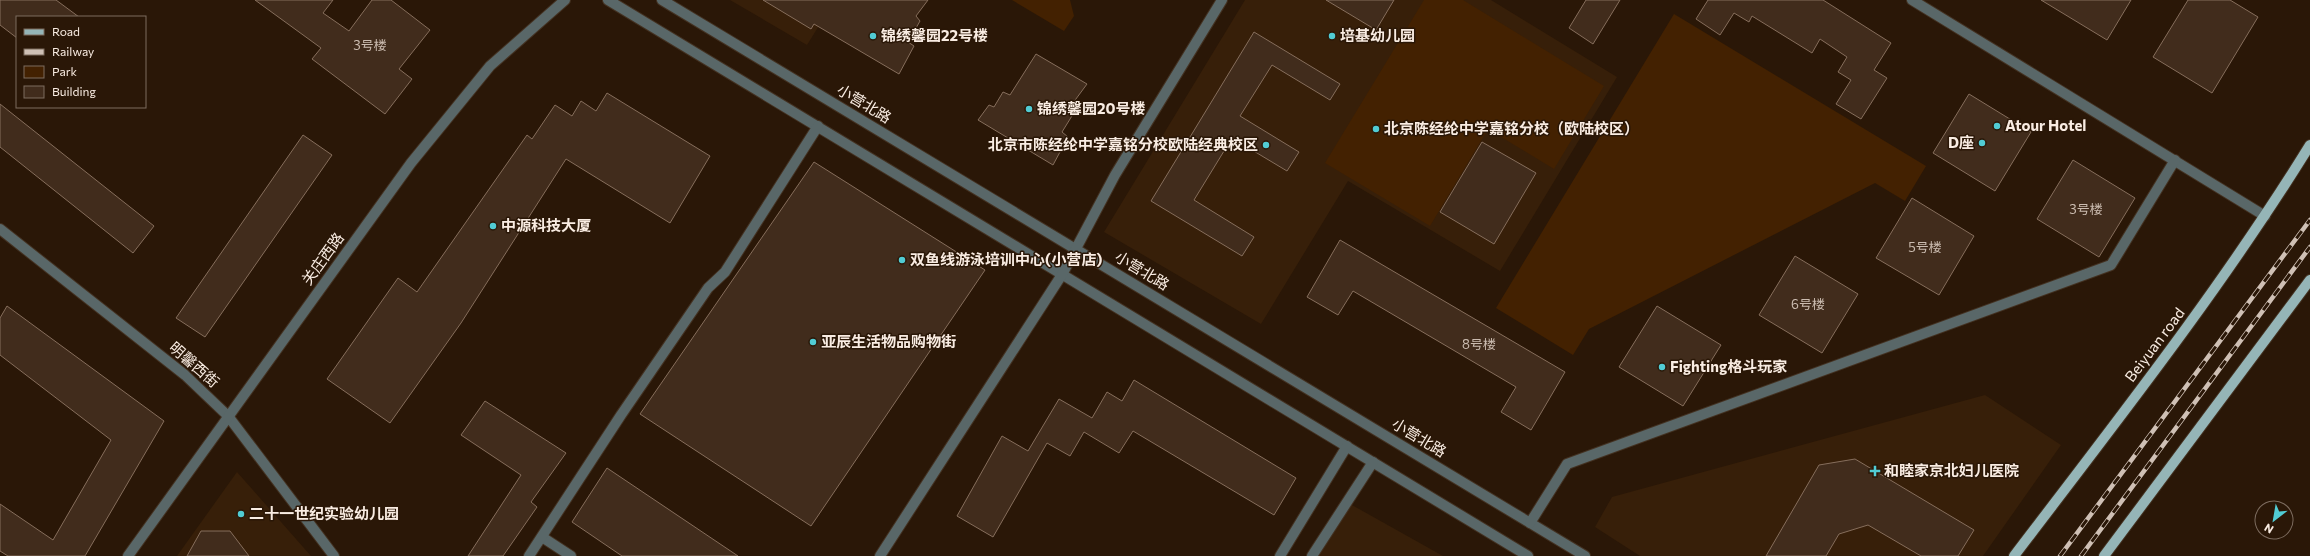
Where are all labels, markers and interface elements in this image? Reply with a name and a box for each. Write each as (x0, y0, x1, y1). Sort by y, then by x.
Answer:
legend (16, 16, 146, 108)
text: Road (52, 24, 80, 38)
place label: 锦绣馨园22号楼 (881, 26, 988, 44)
place label: 培基幼儿园 (1340, 26, 1415, 44)
marker: 锦绣馨园22号楼 (868, 31, 878, 41)
marker: 培基幼儿园 (1327, 31, 1337, 41)
house number: 3号楼 (353, 37, 387, 53)
text: Railway (52, 44, 94, 58)
text: Park (52, 64, 78, 78)
street label: 小营北路 (834, 80, 895, 126)
text: Building (52, 84, 96, 98)
place label: 锦绣馨园20号楼 (1037, 99, 1145, 117)
marker: 锦绣馨园20号楼 (1024, 104, 1034, 114)
place label: Atour Hotel (2005, 116, 2086, 134)
place label: 北京陈经纶中学嘉铭分校（欧陆校区） (1384, 119, 1639, 137)
marker: Atour Hotel (1992, 121, 2002, 131)
marker: 北京陈经纶中学嘉铭分校（欧陆校区） (1371, 124, 1381, 134)
place label: D座 (1948, 133, 1974, 151)
place label: 北京市陈经纶中学嘉铭分校欧陆经典校区 (988, 135, 1258, 153)
marker: D座 (1977, 138, 1987, 148)
marker: 北京市陈经纶中学嘉铭分校欧陆经典校区 (1261, 140, 1271, 150)
house number: 3号楼 (2069, 201, 2103, 217)
place label: 中源科技大厦 (501, 216, 591, 234)
marker: 中源科技大厦 (488, 221, 498, 231)
street label: 关庄西路 (297, 229, 347, 288)
house number: 5号楼 (1908, 239, 1942, 255)
street label: 小营北路 (1112, 247, 1173, 293)
place label: 双鱼线游泳培训中心(小营店) (910, 250, 1102, 268)
marker: 双鱼线游泳培训中心(小营店) (897, 255, 907, 265)
house number: 6号楼 (1791, 296, 1825, 312)
street label: Beiyuan road (2121, 304, 2188, 385)
place label: 亚辰生活物品购物街 (821, 332, 956, 350)
house number: 8号楼 (1462, 336, 1496, 352)
marker: 亚辰生活物品购物街 (808, 337, 818, 347)
street label: 明馨西街 (166, 338, 223, 391)
place label: Fighting格斗玩家 (1670, 357, 1787, 375)
marker: Fighting格斗玩家 (1657, 362, 1667, 372)
street label: 小营北路 (1389, 414, 1450, 460)
place label: 和睦家京北妇儿医院 (1884, 461, 2019, 479)
marker: 和睦家京北妇儿医院 (1869, 465, 1881, 477)
north arrow (2254, 500, 2294, 540)
place label: 二十一世纪实验幼儿园 (249, 504, 399, 522)
marker: 二十一世纪实验幼儿园 (236, 509, 246, 519)
text: N (2262, 521, 2275, 537)

